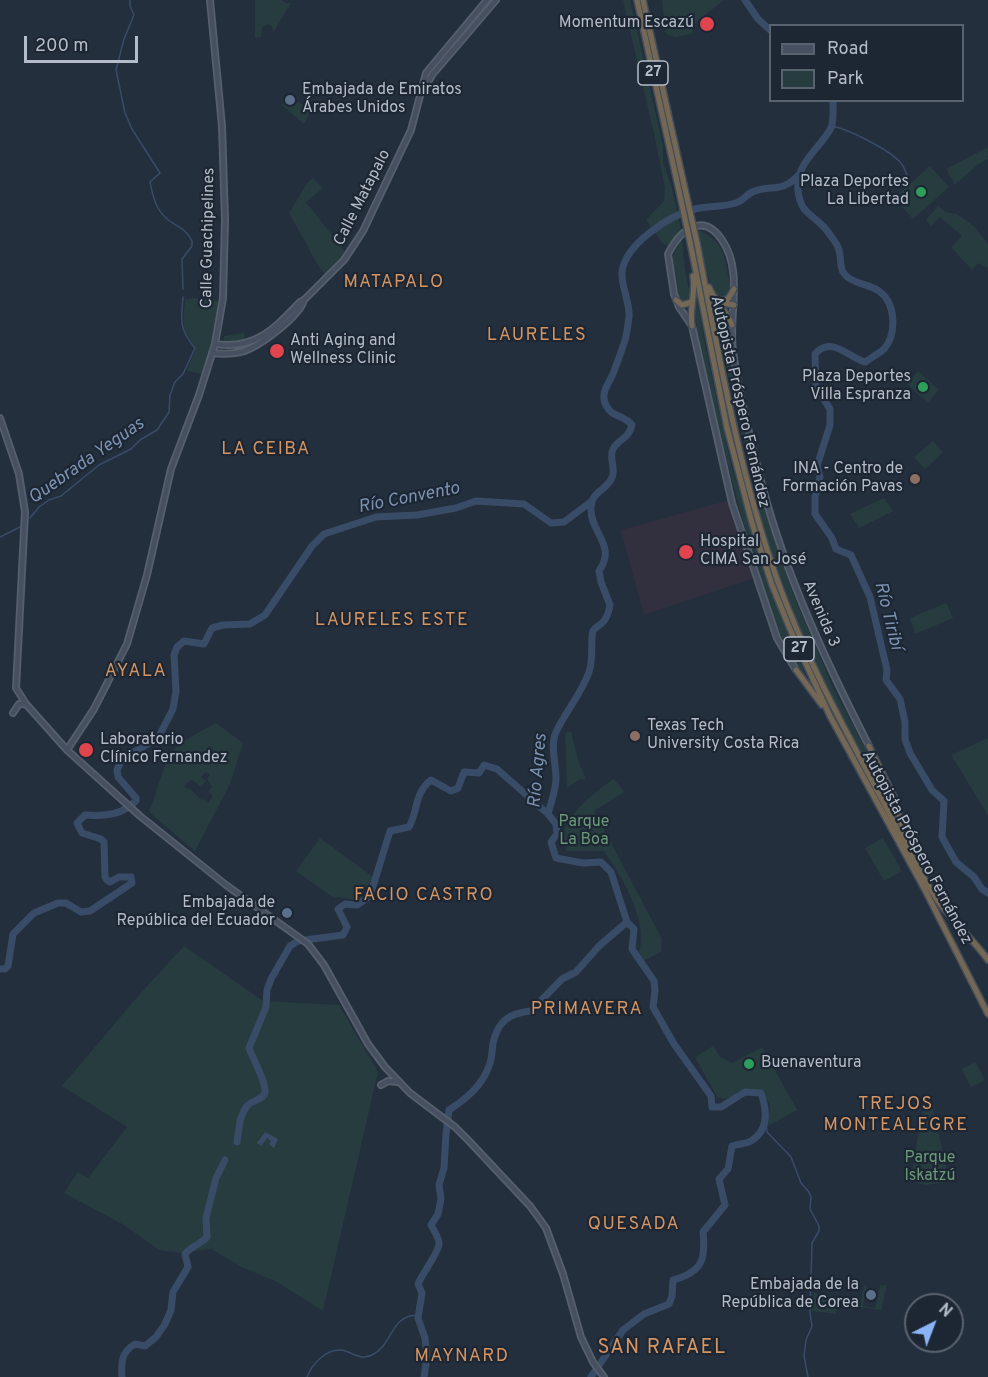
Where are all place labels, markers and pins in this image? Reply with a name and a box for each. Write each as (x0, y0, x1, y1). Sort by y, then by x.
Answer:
place label: Momentum Escazú (559, 14, 694, 34)
marker: Momentum Escazú (698, 15, 716, 33)
place label: Embajada de Emiratos Árabes Unidos (302, 81, 462, 119)
marker: Embajada de Emiratos Árabes Unidos (283, 93, 297, 107)
place label: Plaza Deportes La Libertad (800, 173, 909, 211)
marker: Plaza Deportes La Libertad (914, 185, 928, 199)
place label: Anti Aging and Wellness Clinic (290, 332, 396, 370)
marker: Anti Aging and Wellness Clinic (268, 342, 286, 360)
place label: Plaza Deportes Villa Espranza (802, 368, 911, 406)
marker: Plaza Deportes Villa Espranza (916, 380, 930, 394)
place label: INA - Centro de Formación Pavas (782, 460, 903, 498)
marker: INA - Centro de Formación Pavas (908, 472, 922, 486)
place label: Hospital CIMA San José (700, 533, 806, 571)
marker: Hospital CIMA San José (677, 543, 695, 561)
place label: Texas Tech University Costa Rica (647, 717, 799, 755)
marker: Texas Tech University Costa Rica (628, 729, 642, 743)
place label: Laboratorio Clínico Fernandez (100, 731, 228, 769)
marker: Laboratorio Clínico Fernandez (77, 741, 95, 759)
place label: Embajada de República del Ecuador (116, 894, 275, 932)
marker: Embajada de República del Ecuador (280, 906, 294, 920)
place label: Buenaventura (761, 1054, 861, 1074)
marker: Buenaventura (742, 1057, 756, 1071)
place label: Embajada de la República de Corea (721, 1276, 859, 1314)
marker: Embajada de la República de Corea (864, 1288, 878, 1302)

